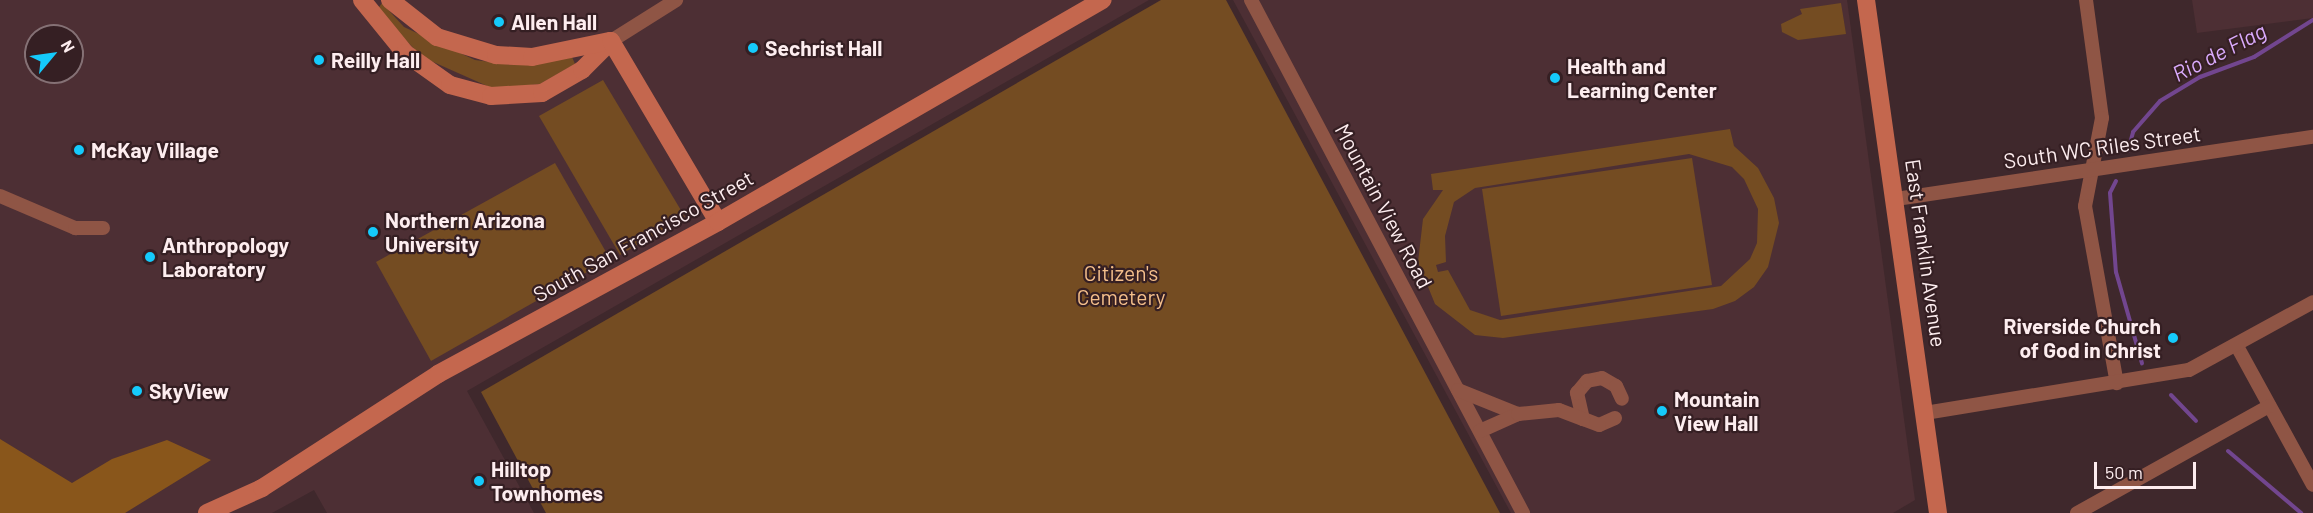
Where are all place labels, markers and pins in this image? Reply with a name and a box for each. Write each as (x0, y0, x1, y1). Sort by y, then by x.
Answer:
place label: Allen Hall (511, 9, 597, 35)
marker: Allen Hall (492, 15, 506, 29)
place label: Sechrist Hall (765, 35, 882, 61)
marker: Sechrist Hall (746, 41, 760, 55)
place label: Reilly Hall (331, 47, 420, 73)
marker: Reilly Hall (312, 53, 326, 67)
place label: Health and Learning Center (1567, 53, 1717, 103)
marker: Health and Learning Center (1548, 71, 1562, 85)
place label: McKay Village (91, 137, 219, 163)
marker: McKay Village (72, 143, 86, 157)
place label: Northern Arizona University (385, 207, 545, 257)
marker: Northern Arizona University (366, 225, 380, 239)
place label: Anthropology Laboratory (162, 232, 289, 282)
marker: Anthropology Laboratory (143, 250, 157, 264)
place label: Riverside Church of God in Christ (2004, 313, 2161, 363)
marker: Riverside Church of God in Christ (2166, 331, 2180, 345)
place label: SkyView (149, 378, 229, 404)
marker: SkyView (130, 384, 144, 398)
place label: Mountain View Hall (1674, 386, 1760, 436)
marker: Mountain View Hall (1655, 404, 1669, 418)
place label: Hilltop Townhomes (491, 456, 603, 506)
marker: Hilltop Townhomes (472, 474, 486, 488)

